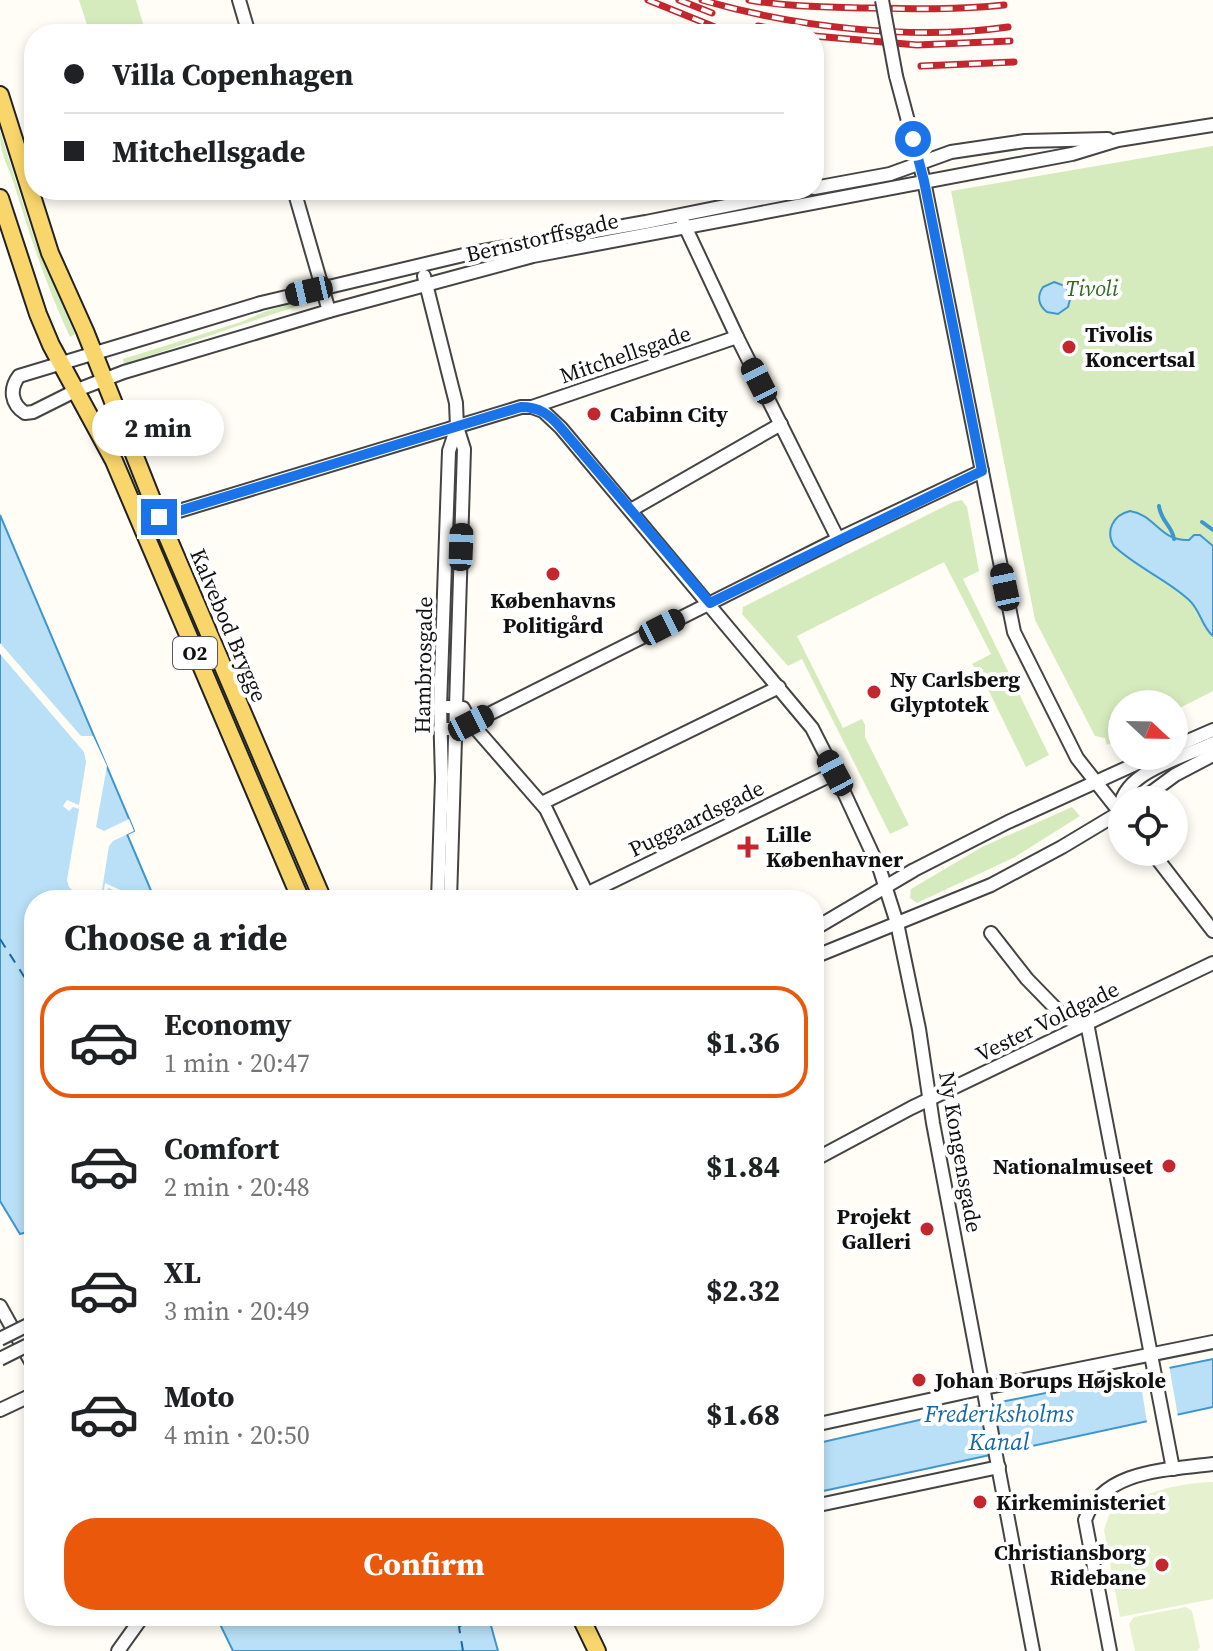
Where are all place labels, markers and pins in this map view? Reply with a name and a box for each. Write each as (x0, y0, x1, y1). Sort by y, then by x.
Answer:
place label: Tivolis Koncertsal (1085, 319, 1195, 374)
marker: Tivolis Koncertsal (1060, 338, 1078, 356)
place label: Cabinn City (610, 399, 728, 429)
marker: Cabinn City (585, 405, 603, 423)
marker: Københavns Politigård (544, 565, 562, 583)
place label: Københavns Politigård (490, 585, 616, 640)
place label: Ny Carlsberg Glyptotek (890, 664, 1020, 719)
marker: Ny Carlsberg Glyptotek (865, 683, 883, 701)
place label: Lille Københavner (766, 819, 904, 874)
marker: Lille Københavner (737, 836, 759, 858)
place label: Nationalmuseet (993, 1151, 1154, 1181)
marker: Nationalmuseet (1160, 1157, 1178, 1175)
place label: Projekt Galleri (837, 1201, 912, 1256)
marker: Projekt Galleri (918, 1220, 936, 1238)
place label: Johan Borups Højskole (933, 1365, 1166, 1395)
marker: Johan Borups Højskole (910, 1371, 928, 1389)
place label: Kirkeministeriet (996, 1487, 1166, 1517)
marker: Kirkeministeriet (971, 1493, 989, 1511)
place label: Christiansborg Ridebane (994, 1537, 1146, 1592)
marker: Christiansborg Ridebane (1153, 1556, 1171, 1574)

